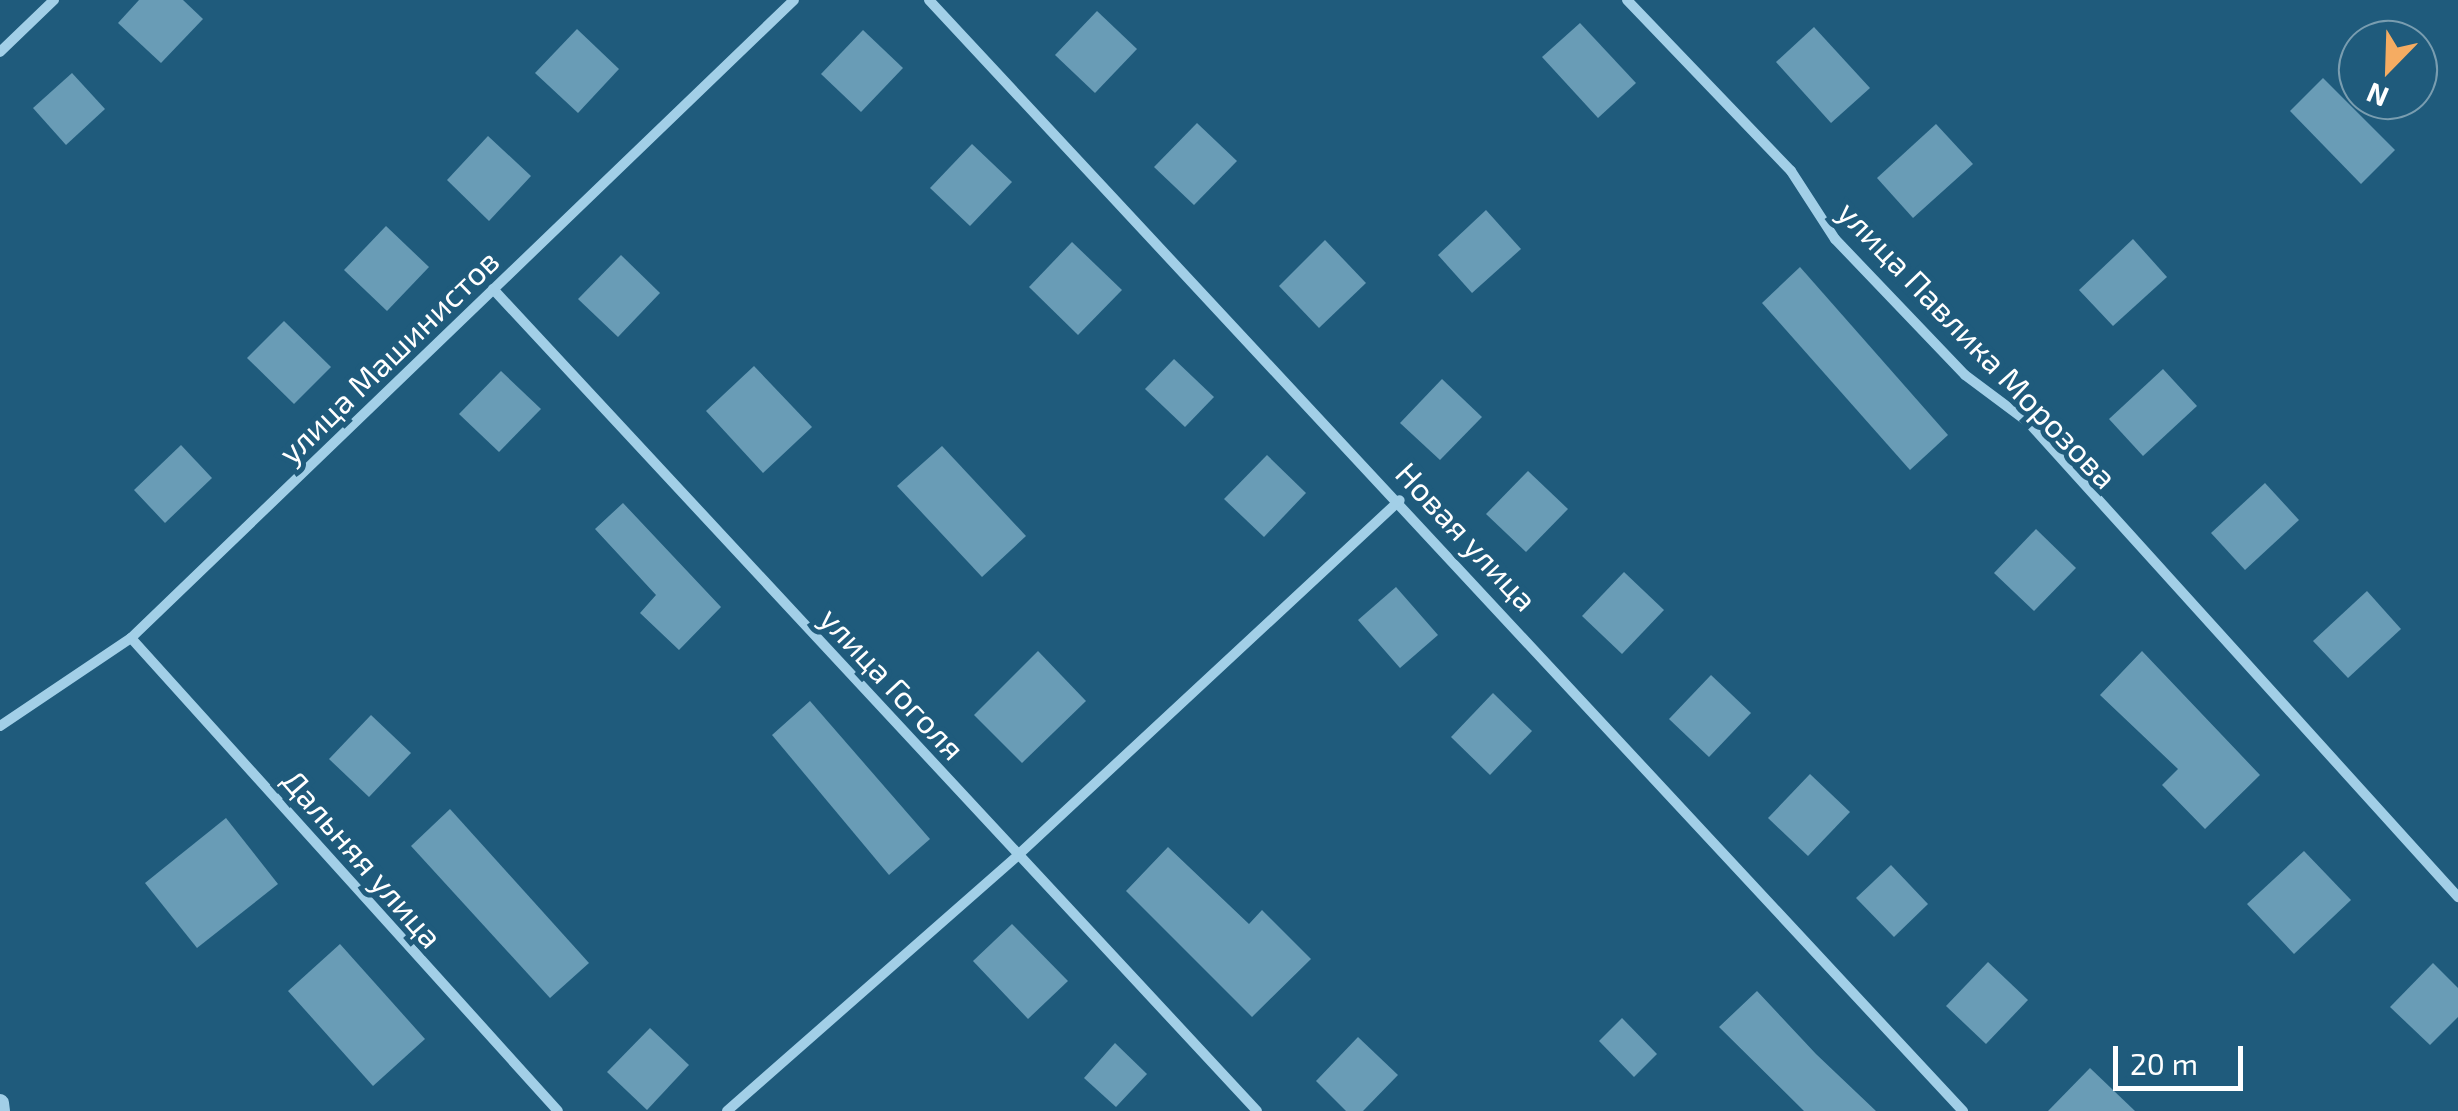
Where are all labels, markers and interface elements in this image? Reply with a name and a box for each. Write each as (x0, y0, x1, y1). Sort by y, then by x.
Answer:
north arrow (2338, 20, 2438, 120)
text: N (2361, 76, 2393, 115)
street label: улица Павлика Морозова (1831, 192, 2125, 496)
street label: улица Машинистов (270, 241, 506, 471)
street label: Новая улица (1389, 454, 1545, 618)
street label: улица Гоголя (813, 599, 973, 767)
street label: Дальняя улица (275, 761, 451, 955)
scale bar (2118, 1026, 2248, 1088)
text: 20 m (2130, 1045, 2198, 1081)

